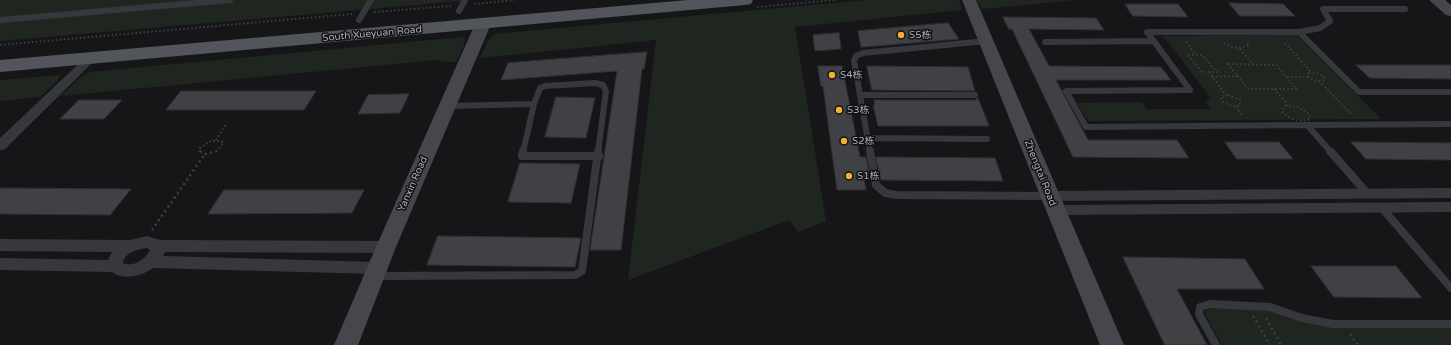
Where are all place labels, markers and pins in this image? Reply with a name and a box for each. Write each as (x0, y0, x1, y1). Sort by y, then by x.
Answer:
place label: S5栋 (909, 29, 931, 41)
marker: S5栋 (896, 30, 906, 40)
place label: S4栋 (840, 69, 862, 81)
marker: S4栋 (827, 70, 837, 80)
place label: S3栋 (847, 104, 869, 116)
marker: S3栋 (834, 105, 844, 115)
place label: S2栋 (852, 135, 874, 147)
marker: S2栋 (839, 136, 849, 146)
place label: S1栋 (857, 170, 879, 182)
marker: S1栋 (844, 171, 854, 181)

